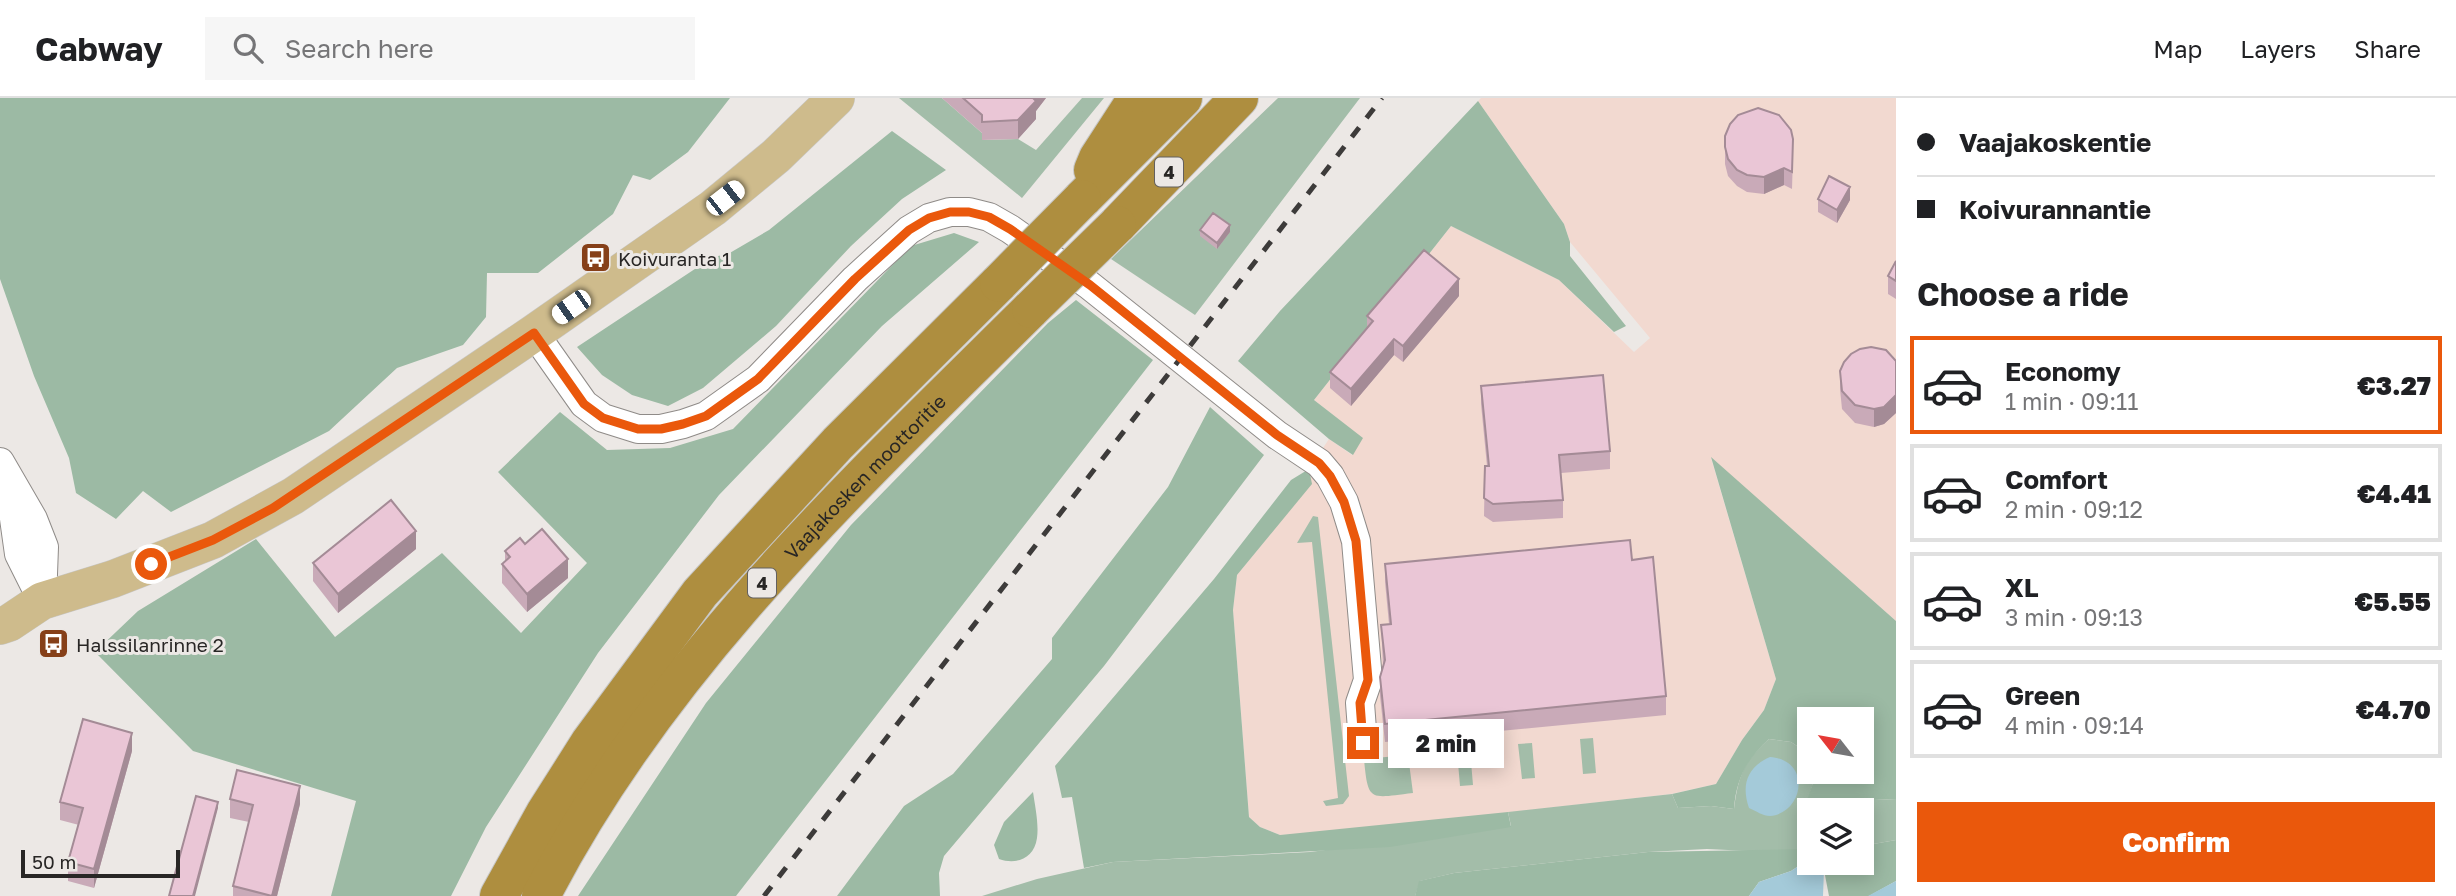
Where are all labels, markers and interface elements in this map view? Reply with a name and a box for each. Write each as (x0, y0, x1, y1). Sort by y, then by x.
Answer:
search box (205, 17, 695, 80)
text: Cabway (35, 29, 163, 68)
icon: search (229, 29, 267, 67)
text: Search here (285, 33, 434, 64)
text: Map (2153, 34, 2202, 63)
text: Layers (2240, 34, 2316, 63)
text: Share (2354, 34, 2421, 63)
text: Vaajakoskentie (1959, 127, 2151, 158)
road number: 4 (1155, 158, 1183, 186)
car (702, 177, 749, 219)
text: Koivurannantie (1959, 194, 2151, 225)
bus stop icon: Koivuranta 1 (578, 241, 612, 275)
place label: Koivuranta 1 (618, 247, 731, 270)
text: Choose a ride (1917, 275, 2129, 313)
car (548, 286, 595, 328)
icon: car (1921, 354, 1984, 417)
text: Economy (2005, 356, 2121, 387)
text: €3.27 (2357, 370, 2431, 401)
text: 1 min · 09:11 (2005, 387, 2138, 415)
street label: Vaajakosken moottoritie (779, 389, 950, 563)
icon: car (1921, 462, 1984, 525)
text: Comfort (2005, 464, 2108, 495)
text: €4.41 (2357, 478, 2431, 509)
text: 2 min · 09:12 (2005, 495, 2143, 523)
route start (135, 548, 167, 580)
road number: 4 (748, 569, 776, 598)
icon: car (1921, 570, 1984, 633)
text: XL (2005, 572, 2039, 603)
text: €5.55 (2355, 586, 2431, 617)
text: 3 min · 09:13 (2005, 603, 2143, 631)
bus stop icon: Halssilanrinne 2 (36, 627, 70, 661)
place label: Halssilanrinne 2 (76, 633, 224, 656)
icon: car (1921, 678, 1984, 741)
text: Green (2005, 680, 2080, 711)
text: €4.70 (2356, 694, 2431, 725)
north arrow (1797, 707, 1874, 784)
map controls (1797, 707, 1874, 875)
text: 4 min · 09:14 (2005, 711, 2144, 739)
callout: 2 min (1388, 718, 1503, 768)
route end (1347, 727, 1379, 759)
text: 2 min (1416, 729, 1476, 757)
button: layers (1797, 798, 1874, 875)
button: Confirm (1917, 802, 2435, 882)
scale bar (21, 847, 180, 879)
text: 50 m (32, 850, 76, 873)

